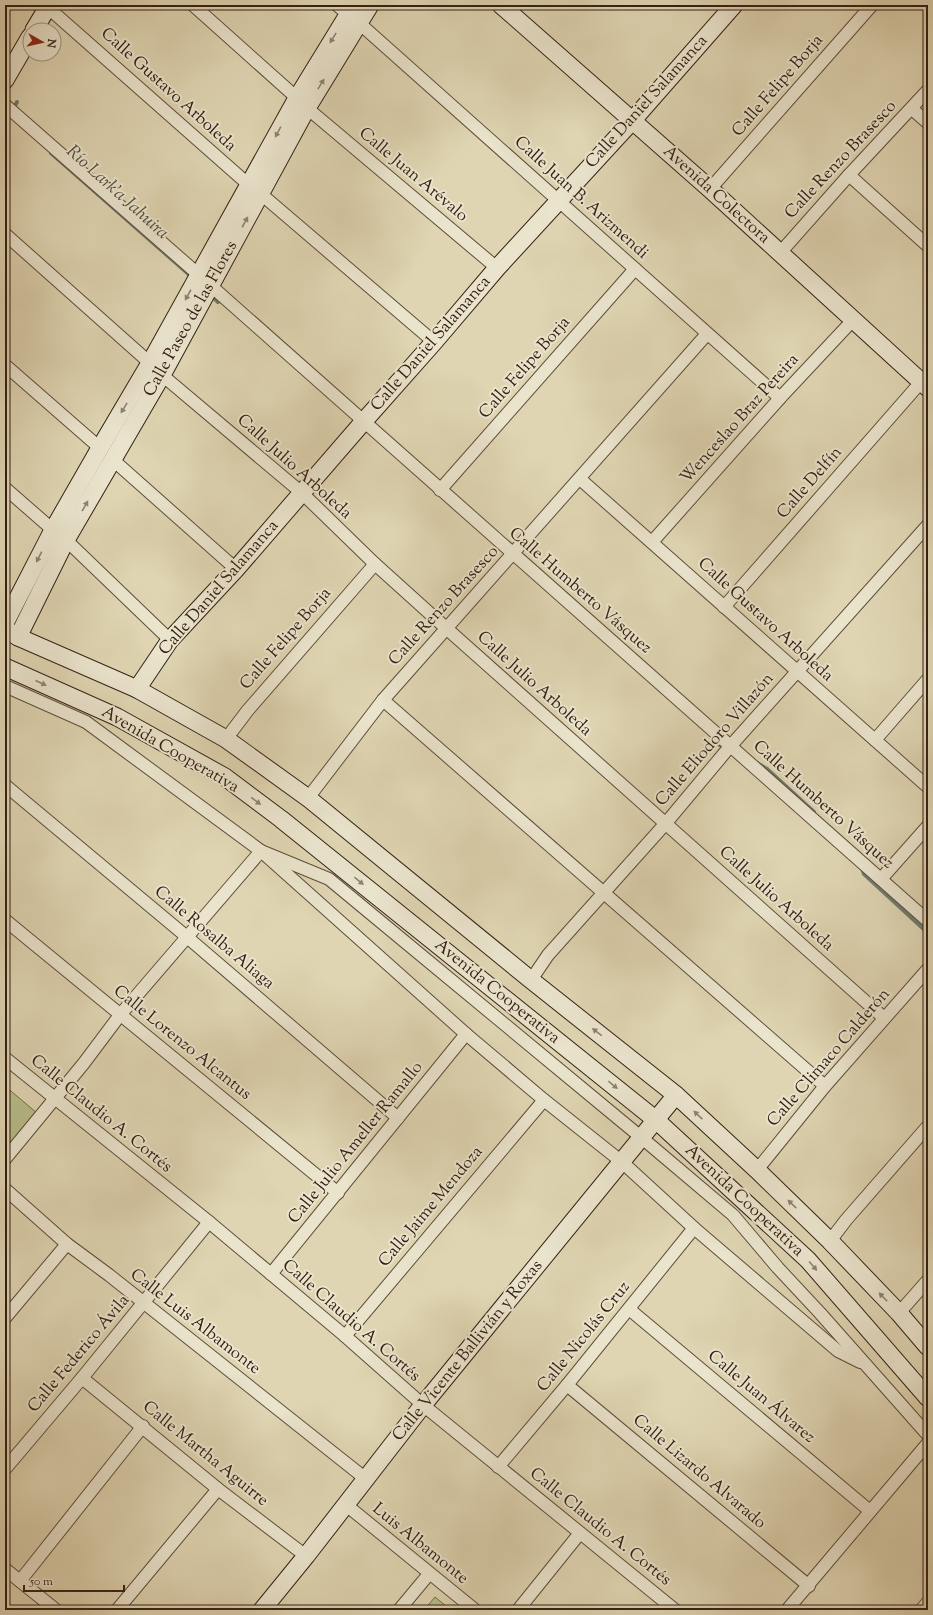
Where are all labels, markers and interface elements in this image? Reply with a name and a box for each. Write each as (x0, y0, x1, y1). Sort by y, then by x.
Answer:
north arrow (22, 22, 62, 62)
street label: Calle Gustavo Arboleda (95, 22, 241, 158)
street label: Calle Felipe Borja (727, 29, 829, 142)
street label: Calle Daniel Salamanca (580, 30, 714, 174)
one-way arrow (330, 32, 337, 44)
text: N (42, 37, 60, 49)
one-way arrow (318, 78, 325, 90)
street label: Calle Renzo Brasesco (780, 95, 902, 225)
street label: Calle Juan Arévalo (353, 122, 473, 228)
one-way arrow (275, 126, 281, 138)
street label: Calle Juan B. Arizmendi (508, 131, 654, 265)
water label: Río Lark’a Jahuira (60, 140, 174, 246)
street label: Avenida Colectora (657, 140, 775, 250)
one-way arrow (241, 216, 248, 228)
street label: Calle Paseo de las Flores (138, 236, 244, 401)
street label: Calle Daniel Salamanca (365, 271, 497, 417)
one-way arrow (185, 289, 191, 301)
street label: Calle Felipe Borja (474, 311, 576, 424)
street label: Wenceslao Braz Pereira (675, 349, 805, 489)
one-way arrow (120, 402, 127, 414)
street label: Calle Julio Arboleda (231, 409, 357, 525)
street label: Calle Delfín (772, 442, 848, 524)
one-way arrow (81, 500, 88, 512)
street label: Calle Daniel Salamanca (153, 515, 285, 661)
street label: Calle Humberto Vásquez (503, 522, 657, 660)
street label: Calle Renzo Brasesco (383, 541, 505, 671)
one-way arrow (36, 552, 42, 563)
street label: Calle Gustavo Arboleda (692, 552, 838, 688)
street label: Calle Felipe Borja (235, 582, 337, 695)
street label: Calle Julio Arboleda (471, 626, 597, 742)
street label: Calle Eliodoro Villazón (650, 668, 780, 812)
one-way arrow (35, 680, 46, 686)
street label: Avenida Cooperativa (97, 701, 243, 799)
street label: Calle Humberto Vásquez (747, 735, 899, 875)
one-way arrow (251, 797, 262, 805)
street label: Calle Julio Arboleda (713, 841, 839, 957)
one-way arrow (353, 877, 364, 885)
street label: Calle Rosalba Aliaga (149, 880, 279, 996)
street label: Avenida Cooperativa (429, 934, 565, 1050)
street label: Calle Lorenzo Alcantus (108, 980, 256, 1106)
street label: Calle Climaco Calderón (762, 983, 896, 1133)
one-way arrow (592, 1028, 603, 1037)
street label: Calle Claudio A. Cortés (25, 1049, 177, 1179)
street label: Calle Julio Ameller Ramallo (283, 1057, 429, 1229)
one-way arrow (607, 1081, 618, 1090)
one-way arrow (693, 1110, 703, 1120)
street label: Avenida Cooperativa (679, 1139, 809, 1263)
street label: Calle Jaime Mendoza (373, 1141, 489, 1273)
one-way arrow (787, 1199, 797, 1209)
street label: Calle Claudio A. Cortés (277, 1254, 426, 1388)
street label: Calle Vicente Ballivián y Roxas (387, 1255, 549, 1447)
one-way arrow (809, 1260, 818, 1271)
street label: Calle Luis Albamonte (125, 1263, 265, 1381)
street label: Calle Nicolás Cruz (532, 1277, 636, 1397)
street label: Calle Federico Ávila (22, 1290, 136, 1418)
one-way arrow (879, 1292, 888, 1302)
street label: Calle Juan Álvarez (702, 1345, 820, 1449)
street label: Calle Martha Aguirre (137, 1396, 273, 1512)
street label: Calle Lizardo Alvarado (627, 1409, 771, 1535)
street label: Calle Claudio A. Cortés (524, 1462, 676, 1592)
street label: Luis Albamonte (367, 1498, 473, 1590)
scale bar (24, 1567, 124, 1593)
text: 50 m (29, 1573, 53, 1591)

